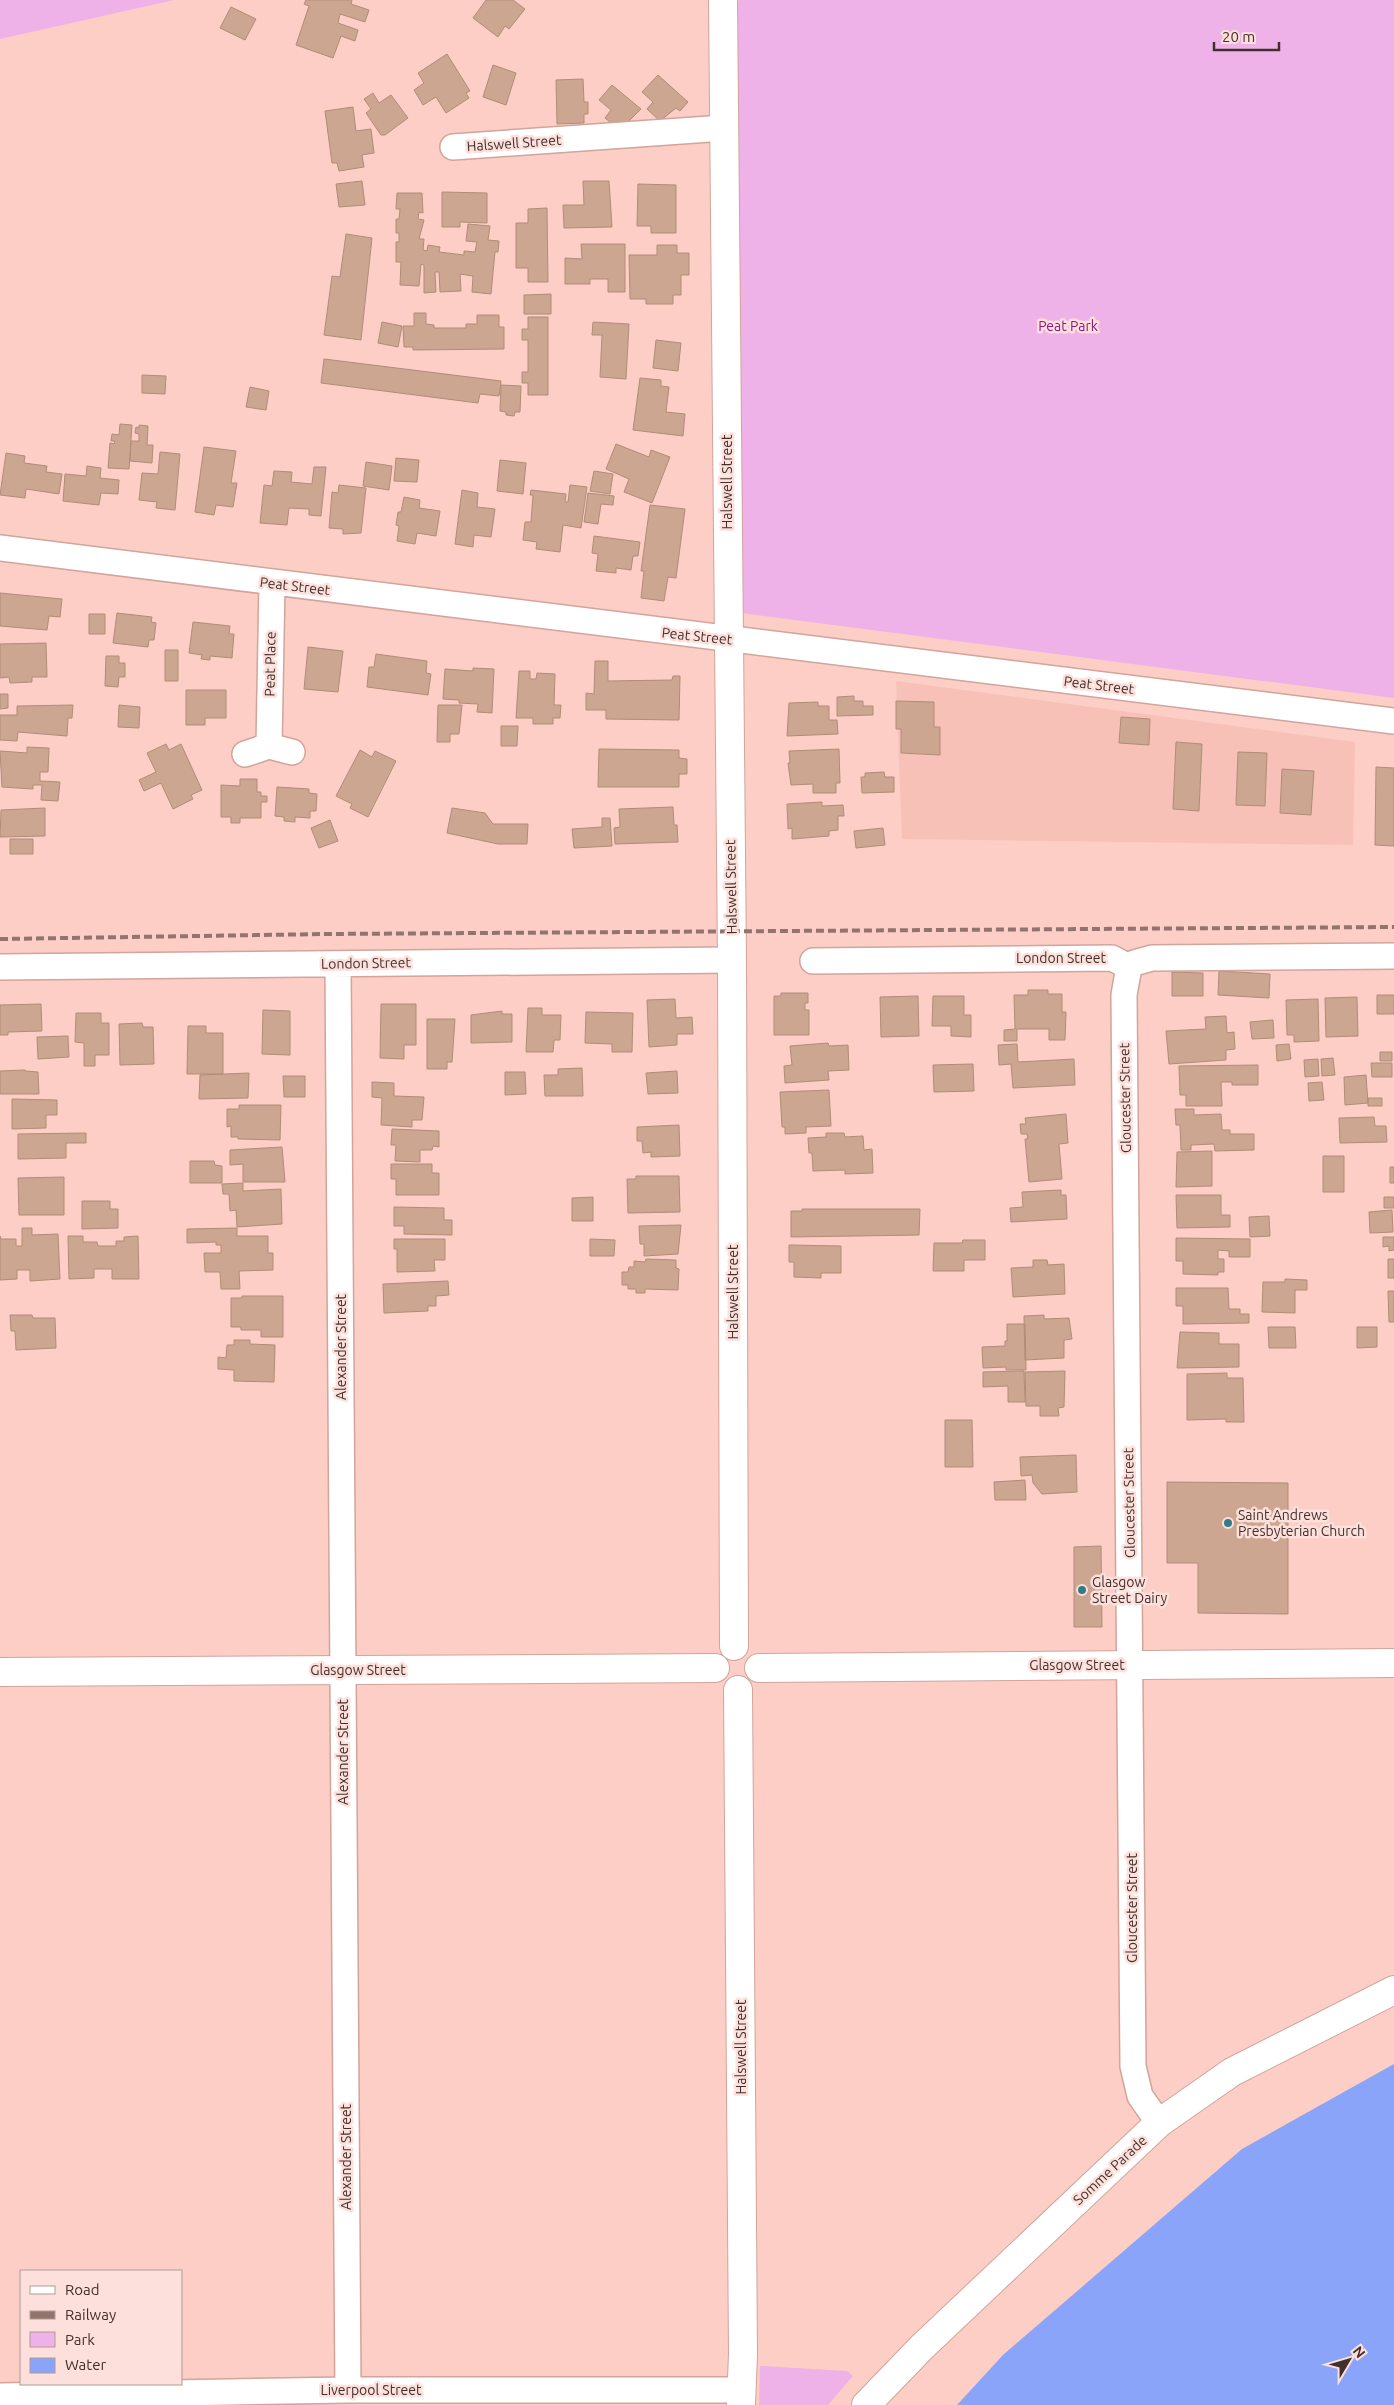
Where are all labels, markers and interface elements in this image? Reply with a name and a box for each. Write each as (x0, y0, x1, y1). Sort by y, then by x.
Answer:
scale bar (1214, 20, 1279, 52)
text: 20 m (1222, 28, 1255, 45)
street label: Halswell Street (466, 132, 562, 154)
park label: Peat Park (1038, 318, 1098, 334)
street label: Halswell Street (719, 434, 735, 529)
street label: Peat Street (259, 574, 332, 598)
street label: Peat Street (661, 624, 734, 648)
street label: Peat Place (261, 631, 279, 697)
street label: Peat Street (1063, 673, 1136, 697)
street label: Halswell Street (722, 839, 740, 935)
street label: London Street (1016, 950, 1106, 966)
street label: London Street (321, 954, 412, 972)
street label: Gloucester Street (1116, 1042, 1134, 1153)
street label: Halswell Street (725, 1244, 741, 1339)
street label: Alexander Street (333, 1293, 349, 1400)
street label: Gloucester Street (1120, 1447, 1138, 1558)
place label: Saint Andrews Presbyterian Church (1238, 1507, 1365, 1539)
marker: Saint Andrews Presbyterian Church (1222, 1517, 1234, 1529)
place label: Glasgow Street Dairy (1092, 1574, 1167, 1606)
marker: Glasgow Street Dairy (1076, 1584, 1088, 1596)
street label: Glasgow Street (1029, 1657, 1125, 1673)
street label: Glasgow Street (310, 1662, 406, 1678)
street label: Alexander Street (335, 1698, 351, 1805)
street label: Gloucester Street (1124, 1852, 1140, 1963)
street label: Halswell Street (733, 1999, 749, 2094)
street label: Alexander Street (338, 2103, 354, 2210)
street label: Somme Parade (1070, 2132, 1150, 2208)
legend (20, 2270, 182, 2385)
text: Road (65, 2281, 100, 2298)
text: Railway (65, 2306, 116, 2323)
text: Park (65, 2331, 95, 2348)
north arrow (1324, 2335, 1374, 2385)
text: N (1350, 2343, 1369, 2361)
text: Water (65, 2356, 106, 2373)
street label: Liverpool Street (321, 2382, 422, 2398)

